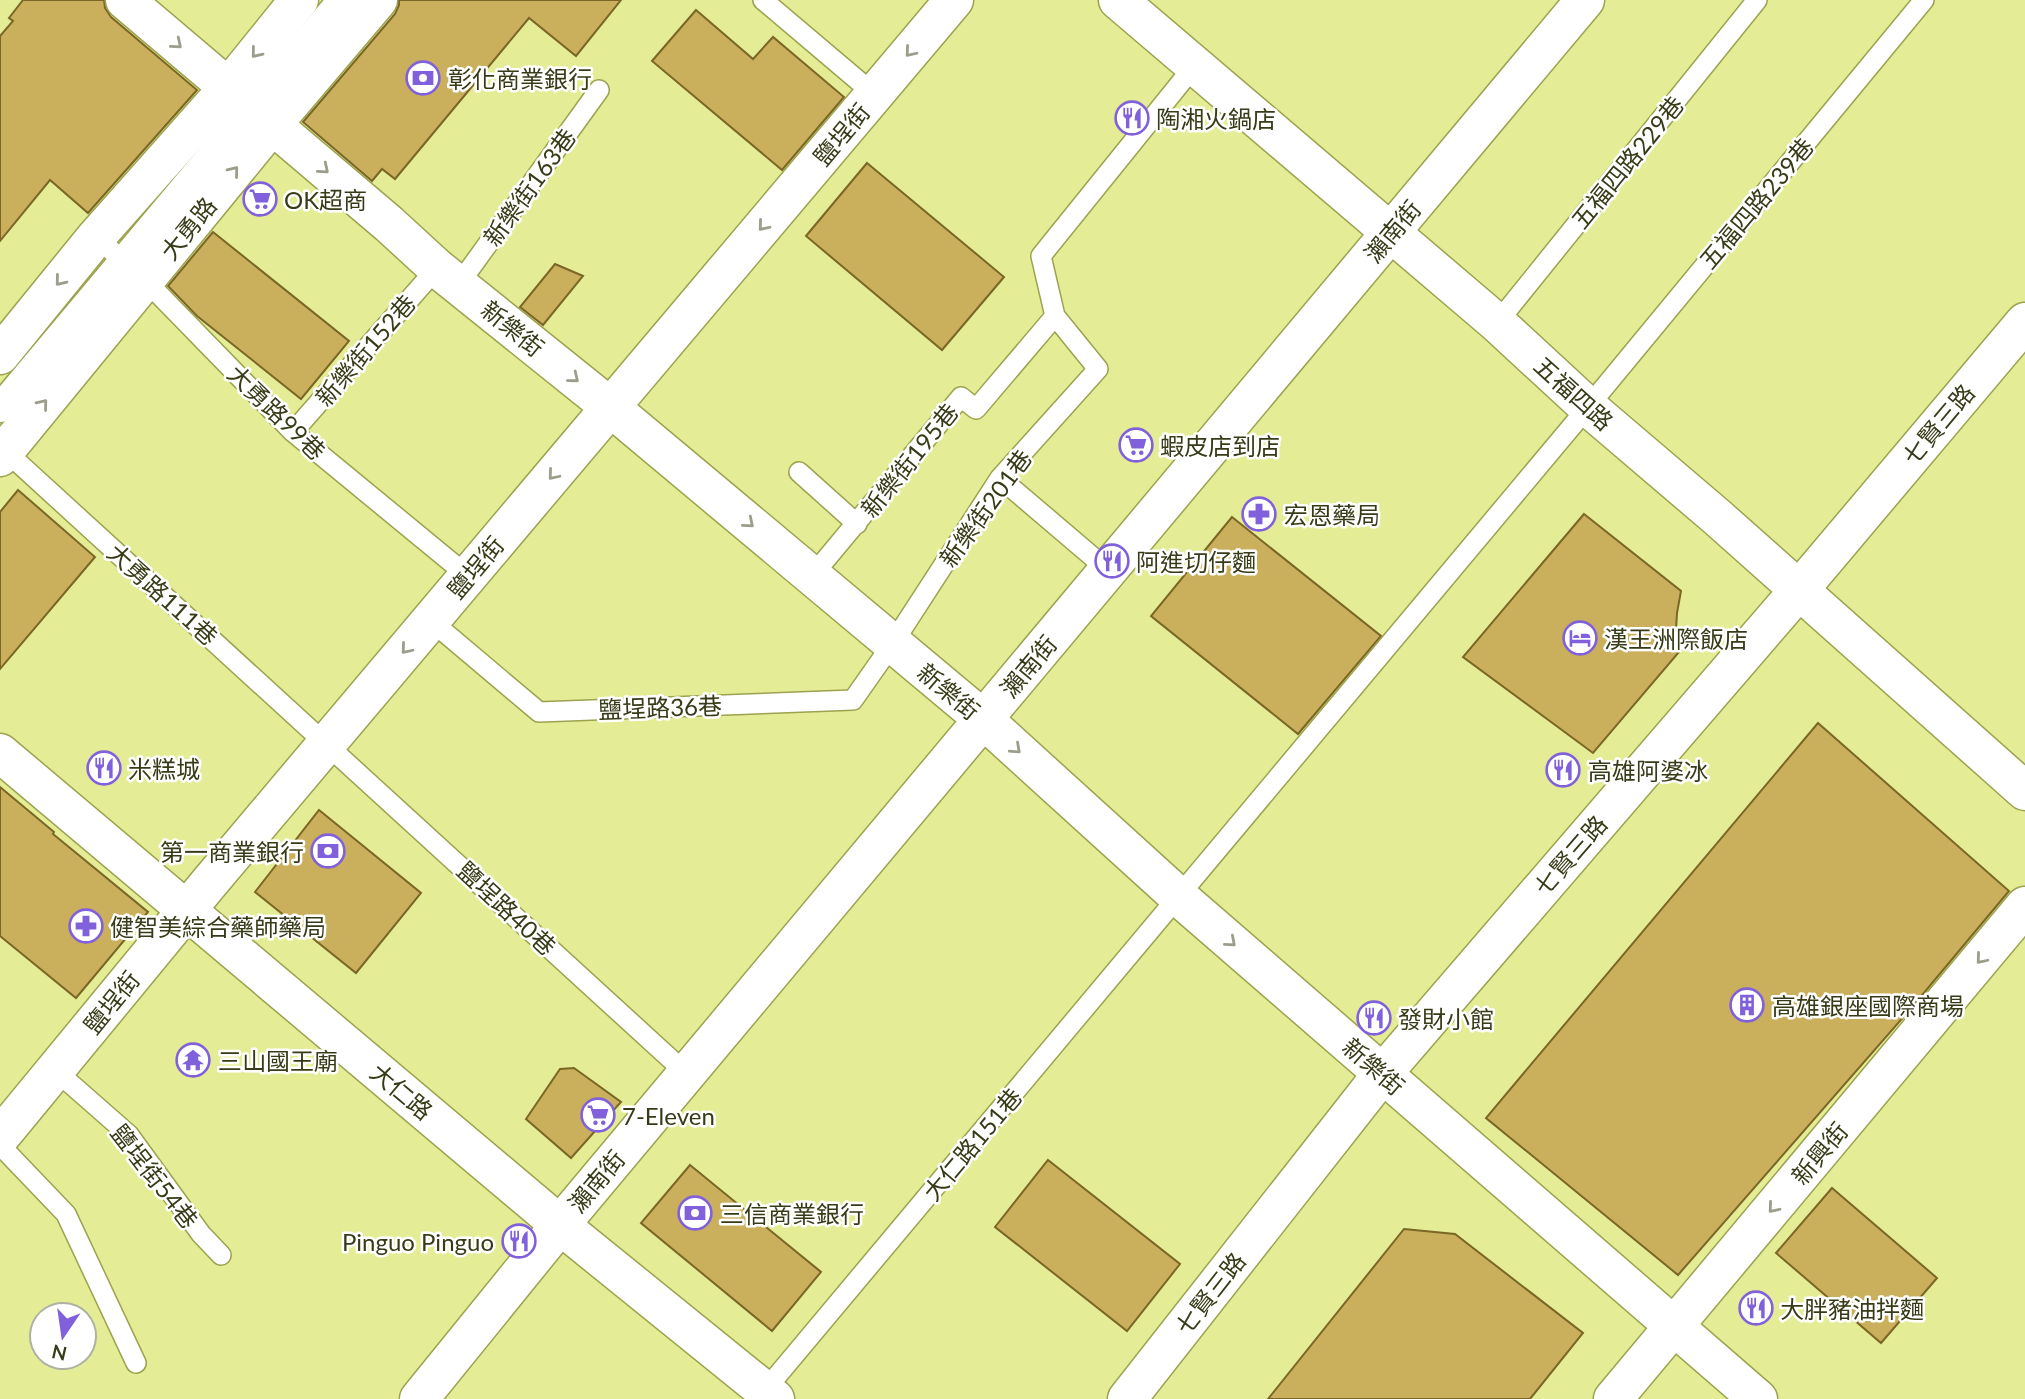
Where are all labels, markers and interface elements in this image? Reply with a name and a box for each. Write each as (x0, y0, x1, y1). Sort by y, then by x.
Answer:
one-way arrow (169, 36, 182, 48)
one-way arrow (906, 44, 918, 57)
one-way arrow (252, 45, 264, 58)
bank icon: 彰化商業銀行 (404, 59, 442, 97)
place label: 彰化商業銀行 (448, 64, 592, 93)
street label: 五福四路229巷 (1565, 90, 1689, 234)
street label: 鹽埕街 (807, 97, 875, 171)
restaurant icon: 陶湘火鍋店 (1113, 99, 1151, 137)
place label: 陶湘火鍋店 (1156, 104, 1276, 133)
street label: 新樂街163巷 (477, 123, 581, 251)
street label: 五福四路239巷 (1693, 132, 1819, 274)
one-way arrow (316, 161, 329, 173)
one-way arrow (226, 167, 239, 179)
supermarket icon: OK超商 (241, 180, 279, 218)
place label: OK超商 (284, 185, 367, 214)
street label: 大勇路 (154, 191, 222, 265)
street label: 瀨南街 (1358, 194, 1426, 268)
one-way arrow (759, 218, 771, 231)
one-way arrow (55, 274, 68, 286)
street label: 新樂街152巷 (309, 289, 421, 411)
street label: 新樂街 (476, 294, 550, 362)
street label: 五福四路 (1529, 350, 1619, 436)
street label: 大勇路99巷 (222, 359, 332, 465)
one-way arrow (566, 369, 578, 382)
street label: 七賢三路 (1896, 378, 1980, 470)
street label: 新樂街195巷 (854, 397, 964, 523)
one-way arrow (35, 399, 48, 412)
supermarket icon: 蝦皮店到店 (1117, 426, 1155, 464)
place label: 蝦皮店到店 (1160, 431, 1280, 460)
street label: 新樂街201巷 (933, 444, 1037, 572)
one-way arrow (549, 466, 561, 479)
pharmacy icon: 宏恩藥局 (1240, 495, 1278, 533)
place label: 宏恩藥局 (1284, 500, 1380, 529)
one-way arrow (740, 515, 753, 527)
street label: 鹽埕街 (441, 530, 509, 604)
street label: 大勇路111巷 (102, 537, 224, 651)
restaurant icon: 阿進切仔麵 (1093, 542, 1131, 580)
place label: 阿進切仔麵 (1136, 547, 1256, 576)
hotel icon: 漢王洲際飯店 (1561, 619, 1599, 657)
place label: 漢王洲際飯店 (1604, 624, 1748, 653)
street label: 瀨南街 (994, 629, 1062, 703)
one-way arrow (402, 640, 414, 653)
street label: 新樂街 (912, 657, 986, 725)
street label: 鹽埕路36巷 (598, 690, 722, 724)
one-way arrow (1008, 741, 1021, 753)
restaurant icon: 米糕城 (85, 749, 123, 787)
restaurant icon: 高雄阿婆冰 (1544, 751, 1582, 789)
place label: 米糕城 (128, 754, 200, 783)
place label: 高雄阿婆冰 (1588, 756, 1708, 785)
street label: 七賢三路 (1528, 809, 1612, 901)
bank icon: 第一商業銀行 (309, 832, 347, 870)
place label: 第一商業銀行 (160, 837, 304, 866)
street label: 鹽埕路40巷 (452, 855, 562, 961)
pharmacy icon: 健智美綜合藥師藥局 (67, 907, 105, 945)
place label: 健智美綜合藥師藥局 (110, 912, 326, 941)
one-way arrow (1222, 934, 1235, 946)
one-way arrow (1977, 950, 1989, 963)
street label: 鹽埕街 (77, 965, 145, 1039)
building icon: 高雄銀座國際商場 (1728, 986, 1766, 1024)
place label: 高雄銀座國際商場 (1772, 991, 1964, 1020)
restaurant icon: 發財小館 (1355, 999, 1393, 1037)
place label: 發財小館 (1398, 1004, 1494, 1033)
street label: 新樂街 (1337, 1031, 1411, 1101)
temple icon: 三山國王廟 (174, 1041, 212, 1079)
place label: 三山國王廟 (218, 1046, 338, 1075)
street label: 大仁路 (365, 1057, 439, 1125)
street label: 大仁路151巷 (917, 1082, 1027, 1206)
supermarket icon: 7-Eleven (579, 1096, 617, 1134)
place label: 7-Eleven (622, 1101, 715, 1130)
street label: 新興街 (1785, 1116, 1853, 1190)
street label: 鹽埕街54巷 (105, 1118, 205, 1234)
street label: 瀨南街 (562, 1144, 630, 1218)
bank icon: 三信商業銀行 (676, 1194, 714, 1232)
place label: 三信商業銀行 (720, 1199, 864, 1228)
one-way arrow (1768, 1201, 1781, 1213)
restaurant icon: Pinguo Pinguo (500, 1222, 538, 1260)
place label: Pinguo Pinguo (342, 1227, 494, 1256)
street label: 七賢三路 (1169, 1246, 1251, 1340)
restaurant icon: 大胖豬油拌麵 (1737, 1289, 1775, 1327)
place label: 大胖豬油拌麵 (1780, 1294, 1924, 1323)
north arrow (28, 1301, 98, 1371)
text: N (49, 1340, 69, 1366)

